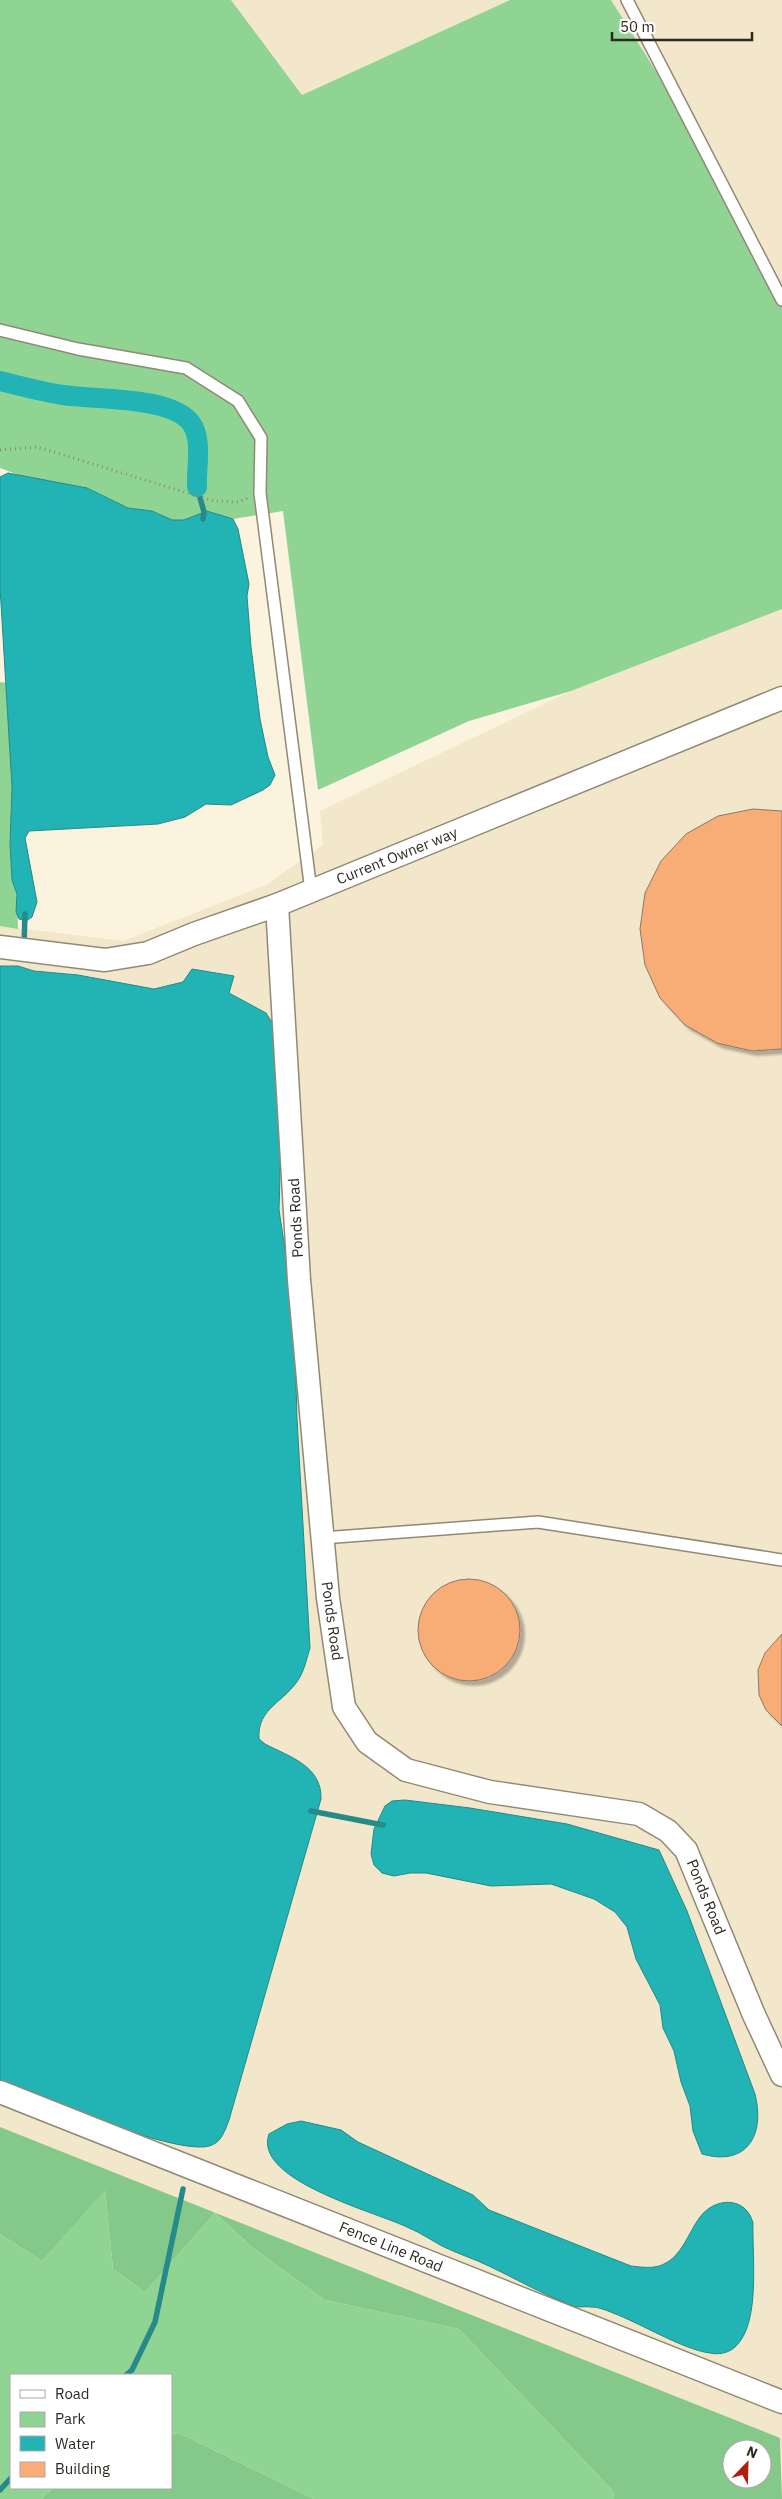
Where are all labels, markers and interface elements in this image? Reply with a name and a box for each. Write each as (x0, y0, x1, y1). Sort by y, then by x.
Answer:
scale bar (612, 10, 752, 42)
text: 50 m (620, 17, 655, 36)
street label: Current Owner way (333, 822, 461, 889)
street label: Ponds Road (284, 1178, 307, 1258)
street label: Ponds Road (318, 1580, 347, 1662)
street label: Ponds Road (683, 1856, 730, 1937)
street label: Fence Line Road (337, 2217, 446, 2276)
legend (10, 2374, 172, 2489)
text: Road (55, 2384, 90, 2403)
text: Park (55, 2409, 85, 2428)
text: Water (55, 2434, 96, 2453)
north arrow (722, 2439, 772, 2489)
text: N (744, 2442, 760, 2462)
text: Building (55, 2459, 110, 2478)

